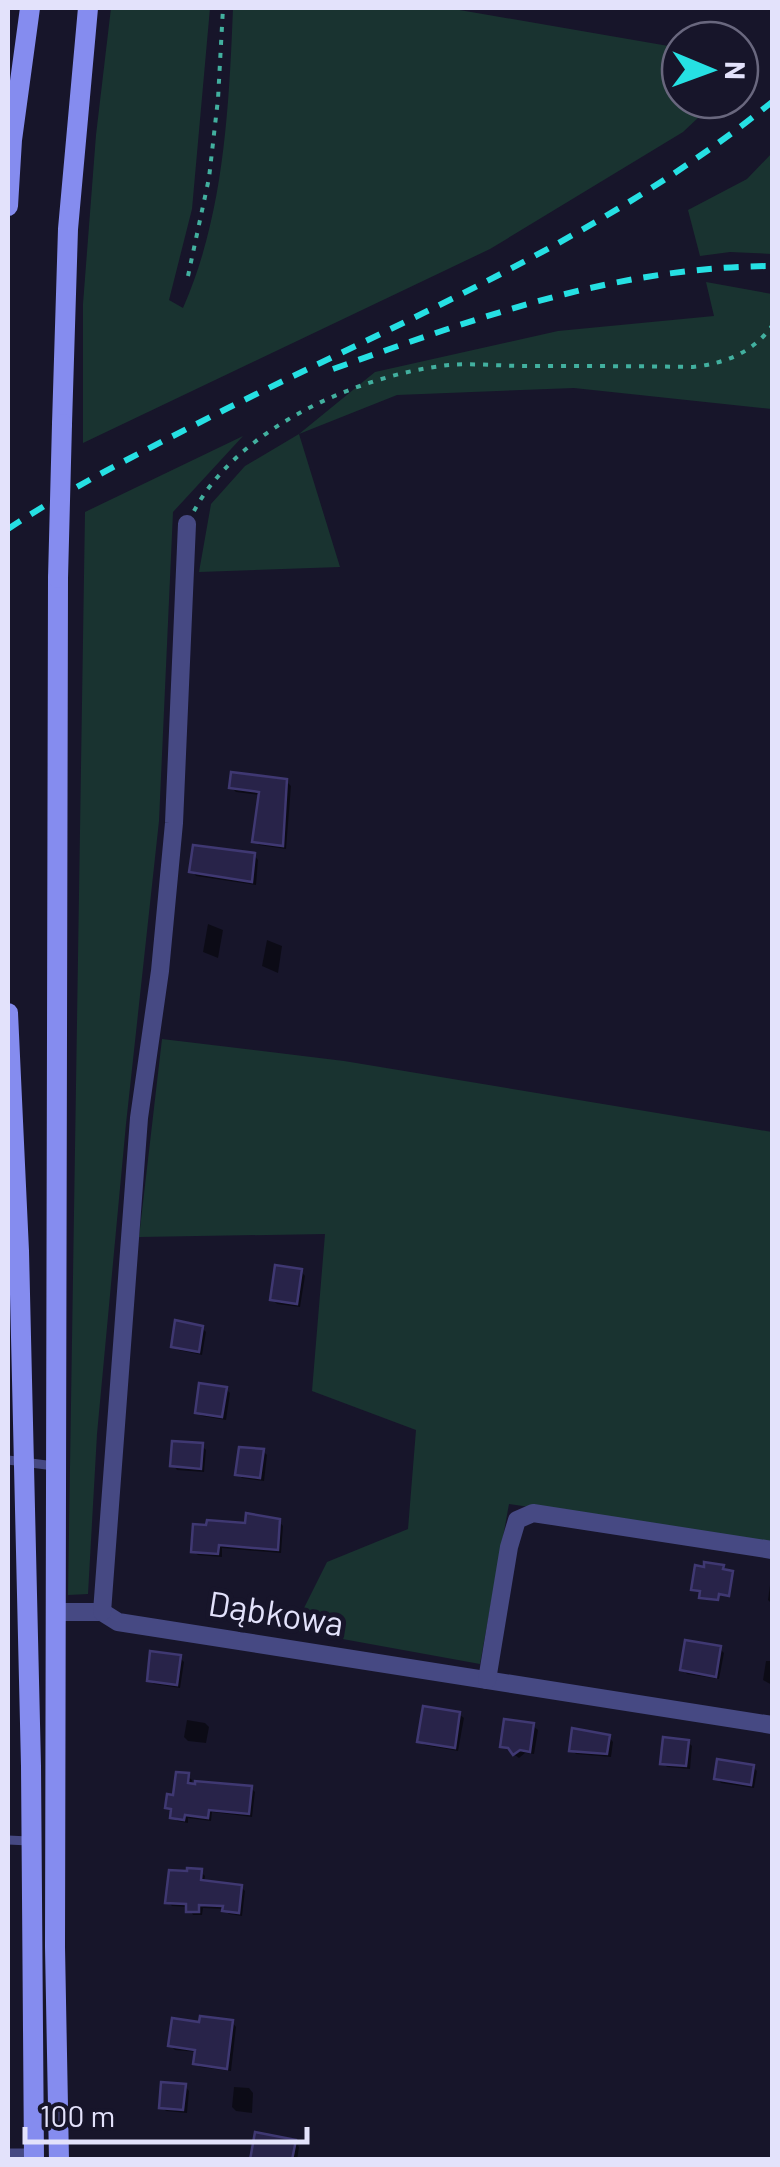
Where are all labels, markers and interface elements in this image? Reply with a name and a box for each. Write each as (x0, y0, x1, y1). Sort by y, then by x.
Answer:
north arrow (660, 20, 760, 120)
text: N (719, 61, 753, 80)
street label: Dąbkowa (206, 1581, 347, 1643)
scale bar (25, 2082, 308, 2144)
text: 100 m (40, 2097, 115, 2133)

